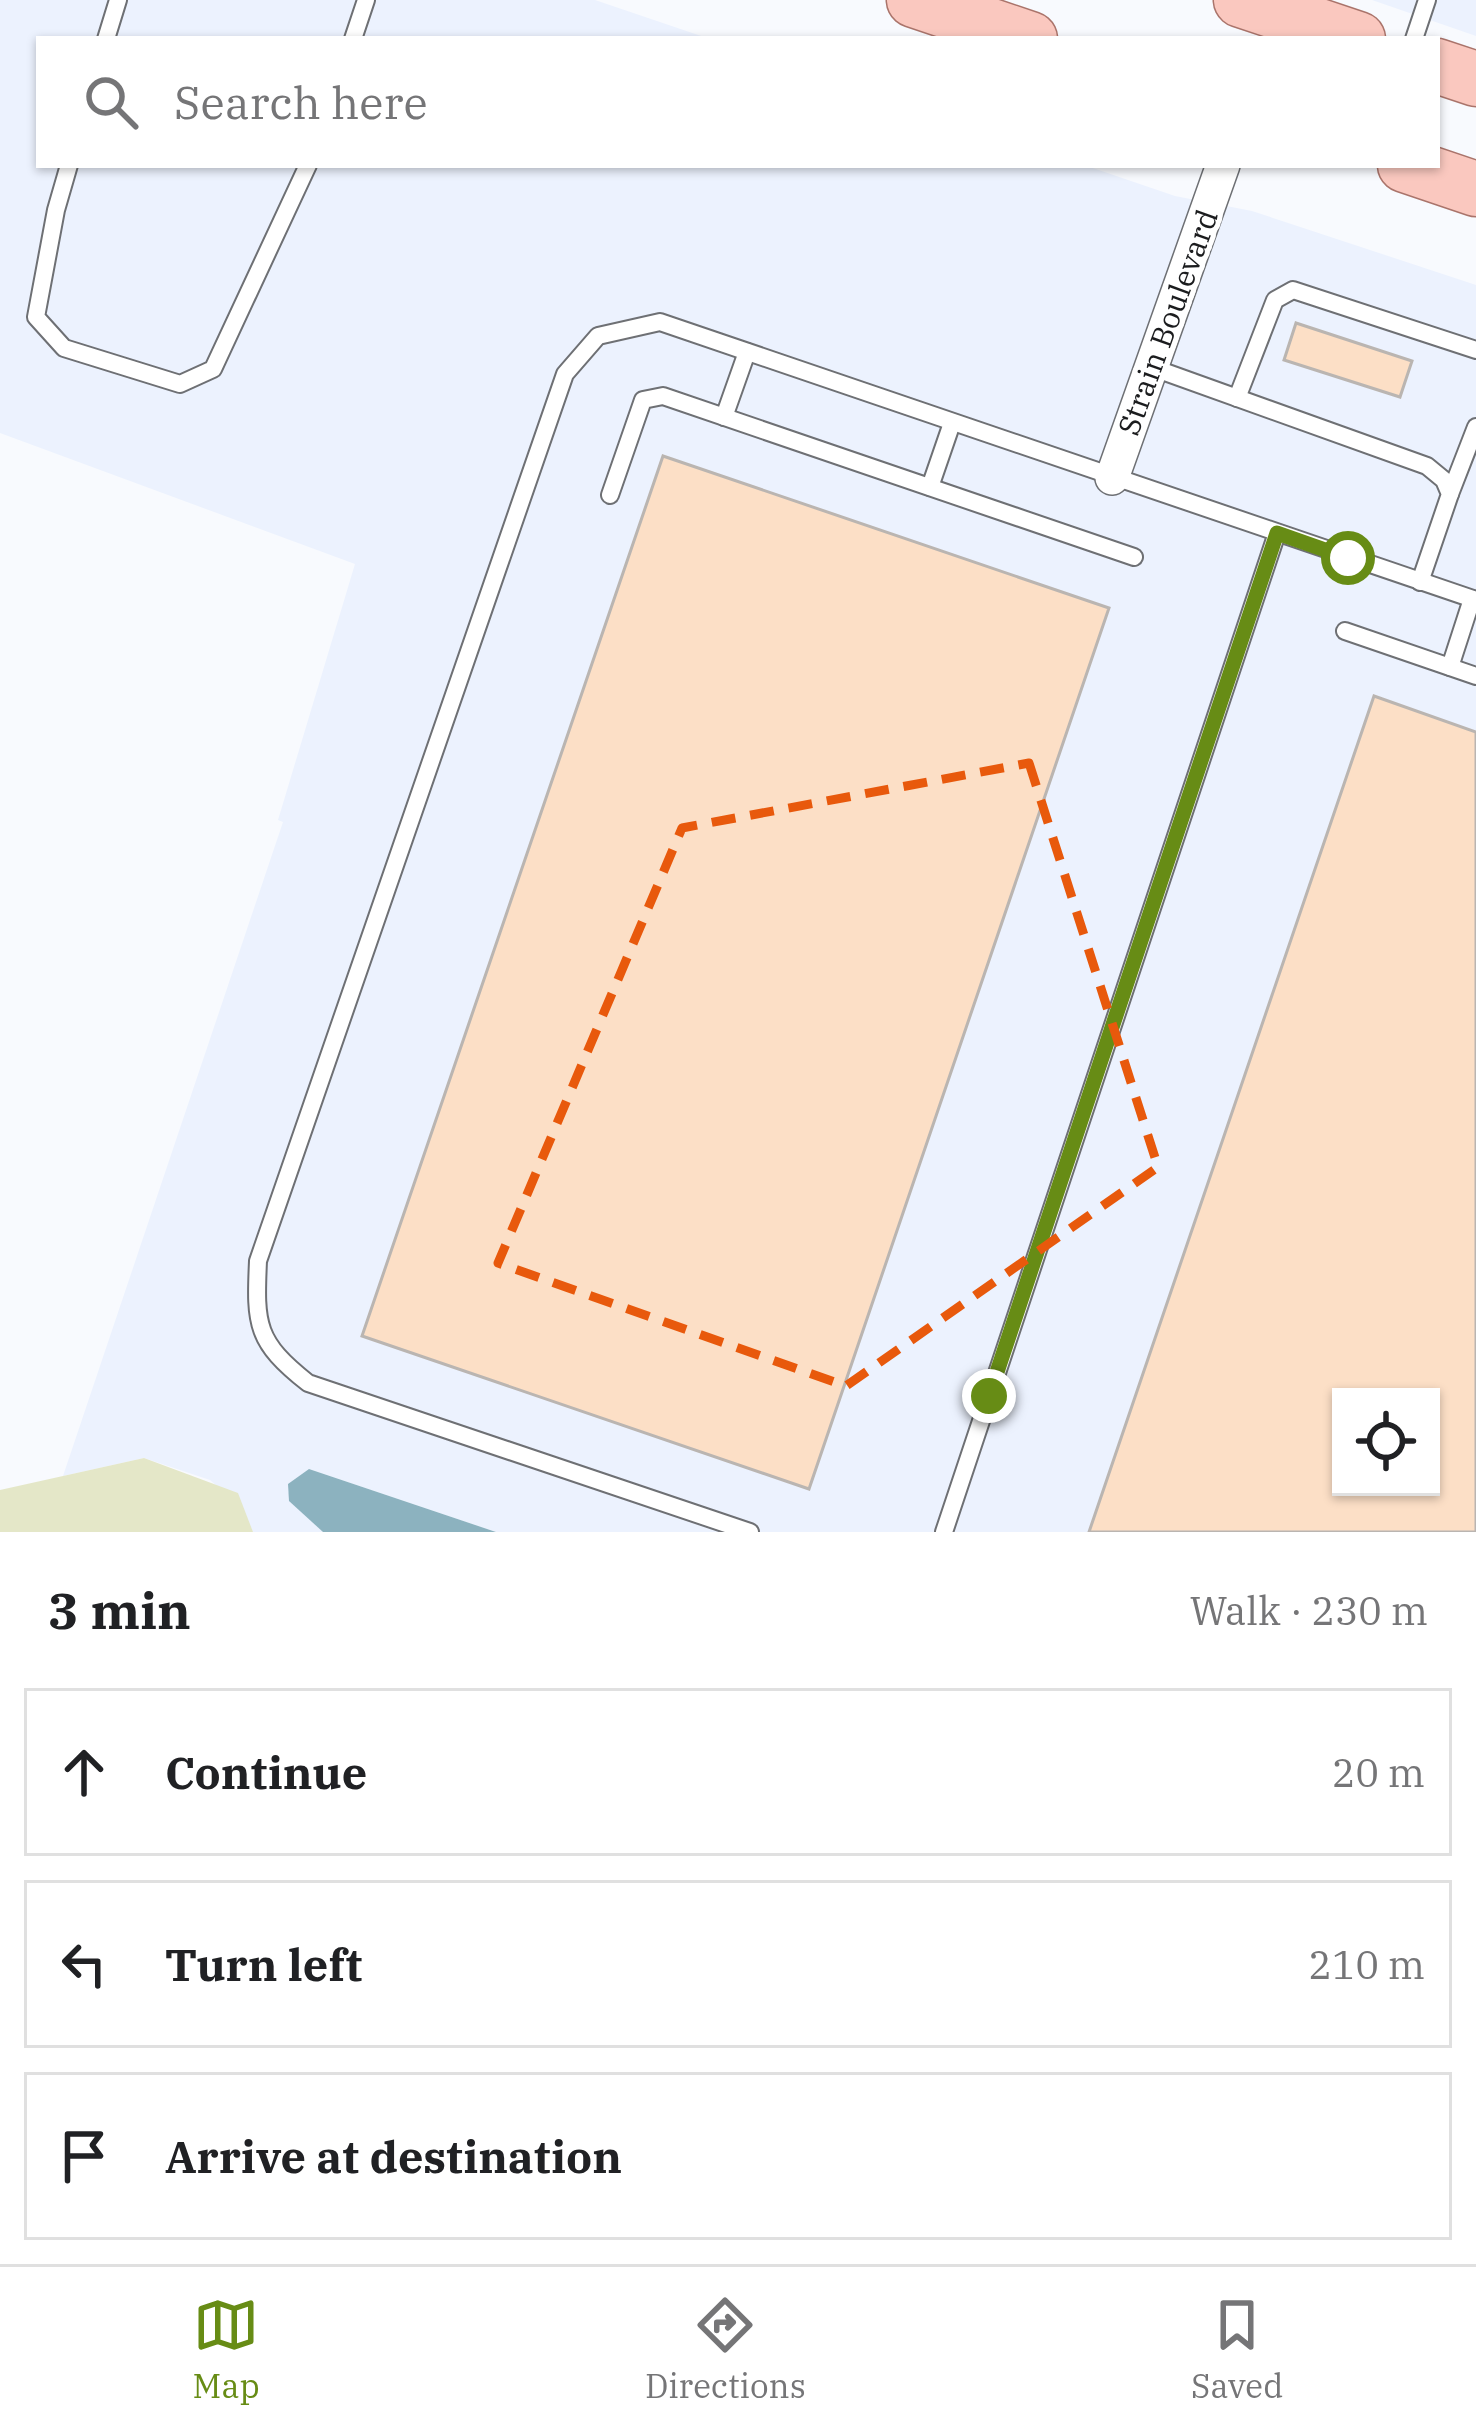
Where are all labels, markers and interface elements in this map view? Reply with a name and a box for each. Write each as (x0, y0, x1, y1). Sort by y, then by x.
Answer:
search box (36, 36, 1440, 168)
icon: search (78, 69, 144, 135)
text: Search here (174, 73, 428, 131)
street label: Strain Boulevard (1108, 204, 1226, 440)
route start (1321, 531, 1375, 585)
route end (962, 1369, 1016, 1423)
map controls (1332, 1388, 1440, 1496)
button: locate (1332, 1388, 1440, 1496)
text: 3 min (48, 1577, 191, 1643)
text: Walk · 230 m (1190, 1585, 1428, 1636)
icon: ahead (51, 1739, 117, 1805)
text: Continue (165, 1743, 367, 1801)
text: 20 m (1332, 1747, 1425, 1798)
icon: left (51, 1931, 117, 1997)
text: Turn left (165, 1935, 362, 1993)
text: 210 m (1309, 1939, 1425, 1990)
icon: arrive (51, 2123, 117, 2189)
text: Arrive at destination (165, 2127, 622, 2185)
tab: Map (193, 2292, 260, 2407)
tab: Directions (645, 2292, 806, 2407)
tab: Saved (1191, 2292, 1283, 2407)

